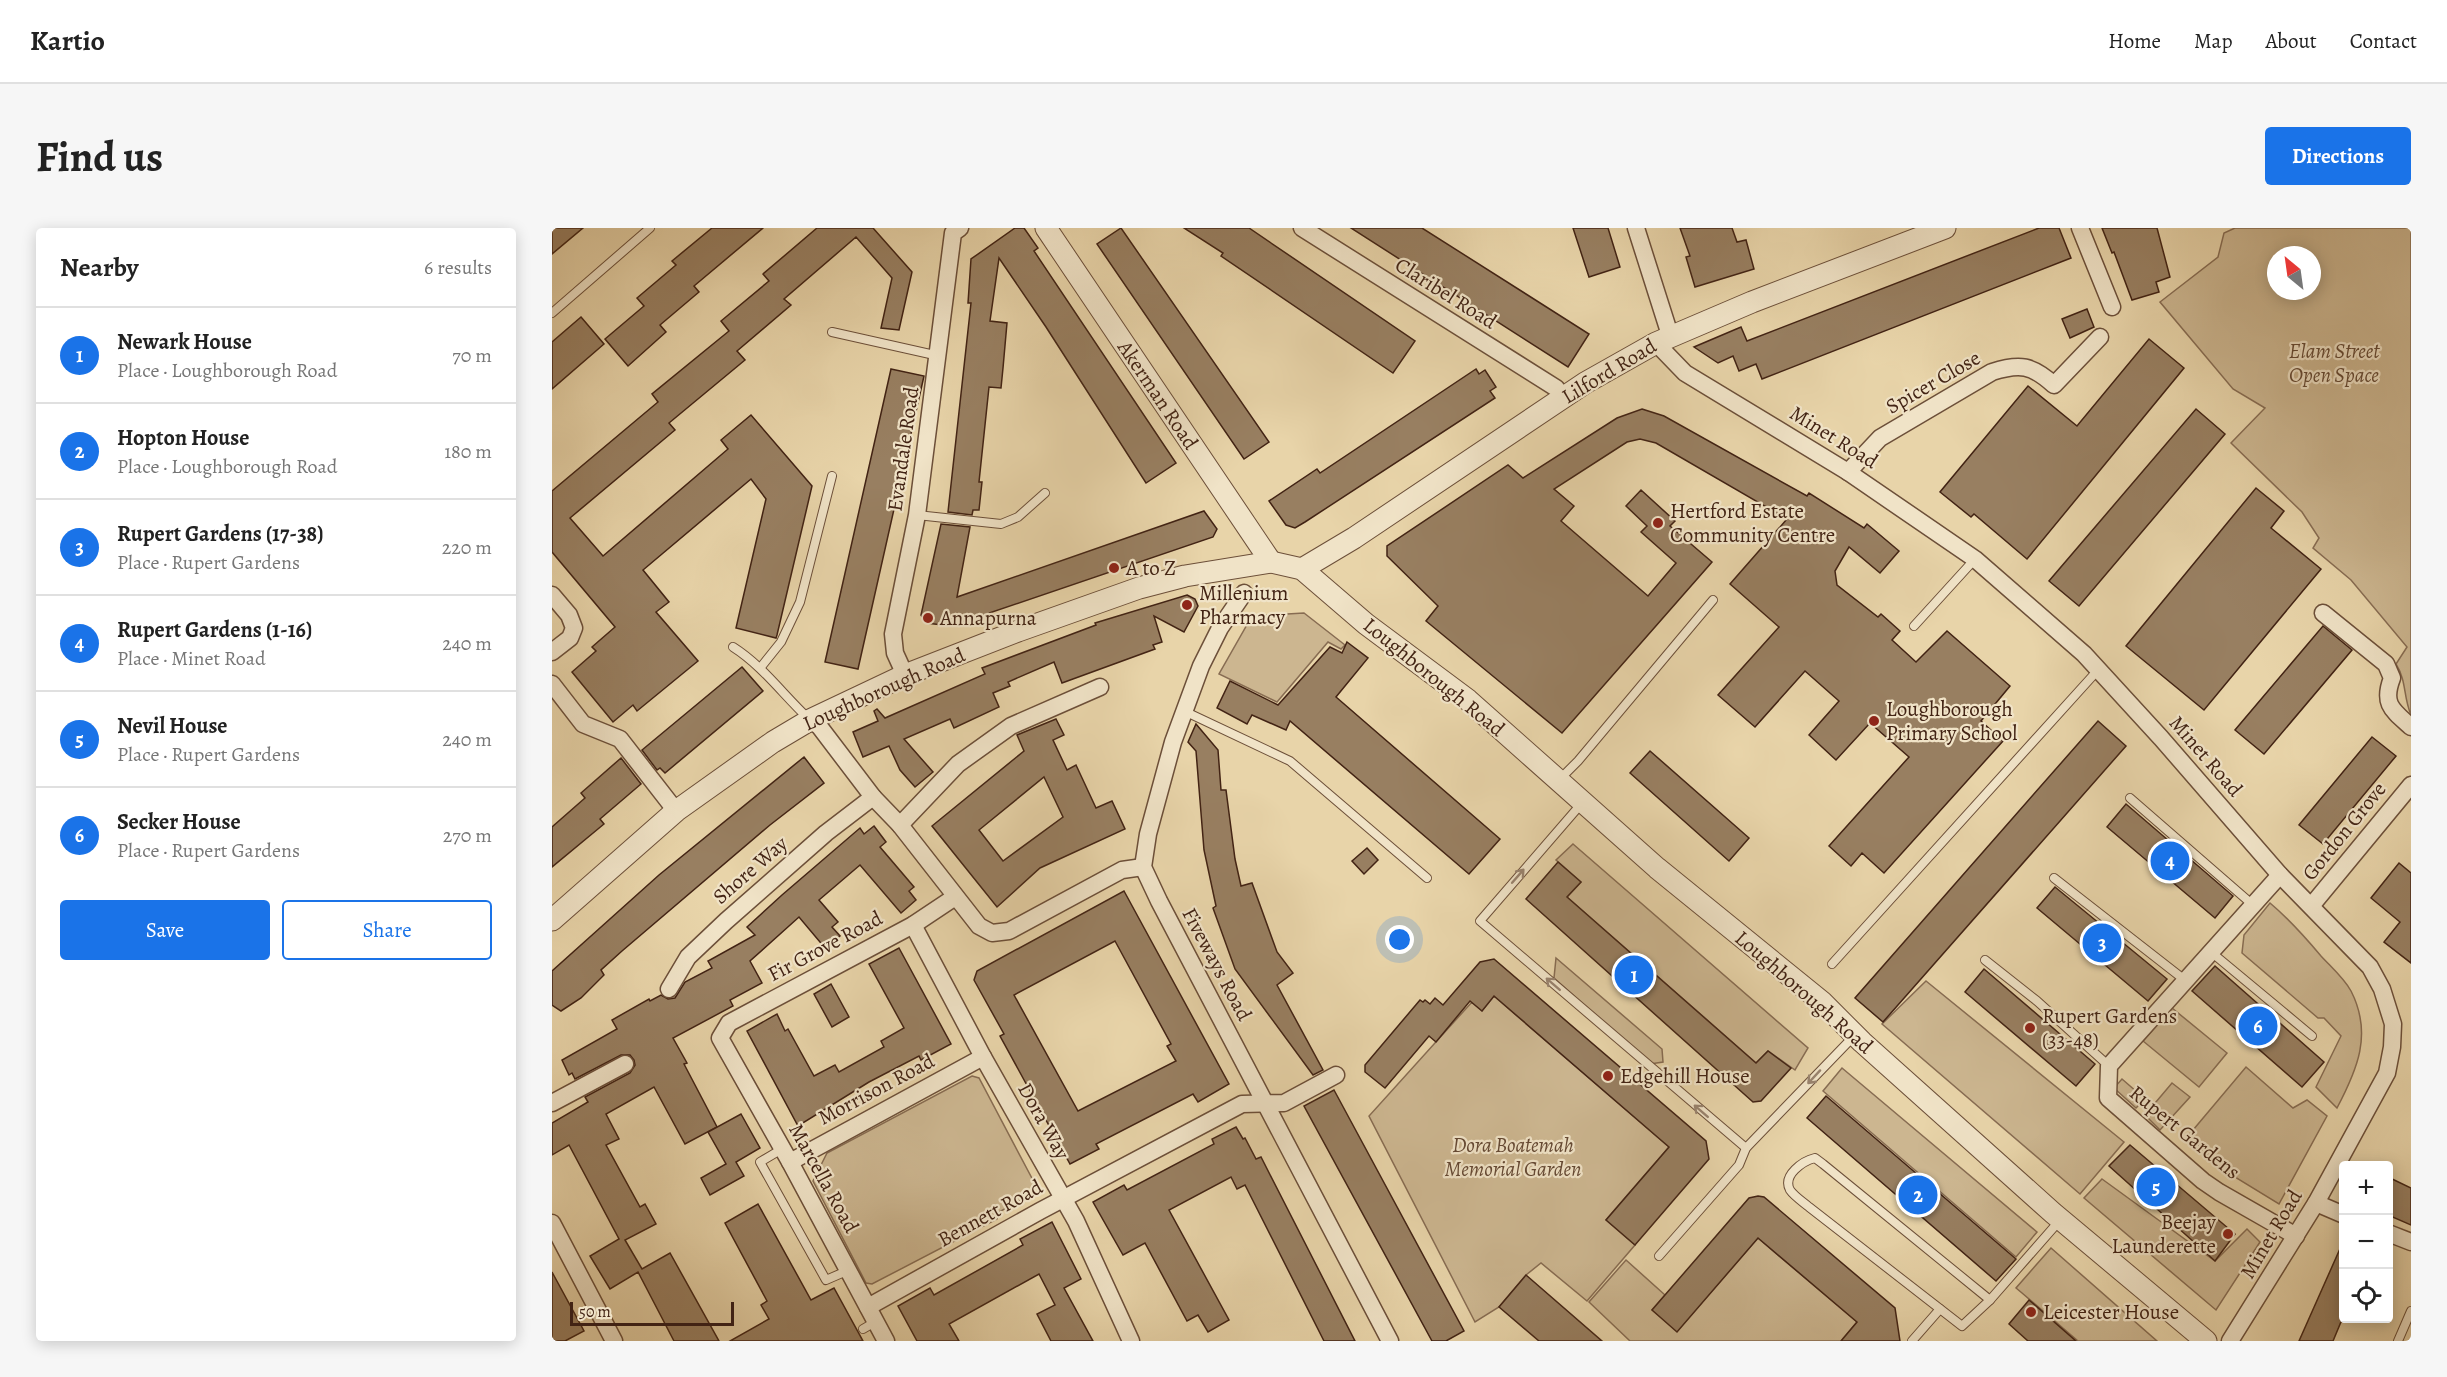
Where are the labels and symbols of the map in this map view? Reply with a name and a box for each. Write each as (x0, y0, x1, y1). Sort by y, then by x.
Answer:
north arrow (2267, 246, 2321, 300)
street label: Claribel Road (1390, 251, 1503, 336)
street label: Lilford Road (1556, 331, 1662, 410)
street label: Akerman Road (1111, 334, 1205, 456)
park label: Elam Street Open Space (2289, 337, 2380, 389)
street label: Spicer Close (1881, 344, 1985, 420)
street label: Evandale Road (880, 384, 926, 513)
street label: Minet Road (1785, 399, 1884, 476)
place label: Hertford Estate Community Centre (1670, 497, 1835, 549)
marker: Hertford Estate Community Centre (1651, 516, 1665, 530)
place label: A to Z (1125, 554, 1176, 582)
marker: A to Z (1107, 561, 1121, 575)
place label: Millenium Pharmacy (1199, 579, 1288, 631)
marker: Millenium Pharmacy (1180, 598, 1194, 612)
place label: Annapurna (939, 604, 1037, 632)
marker: Annapurna (921, 611, 935, 625)
street label: Loughborough Road (1357, 611, 1511, 743)
street label: Loughborough Road (799, 640, 970, 737)
place label: Loughborough Primary School (1886, 695, 2017, 747)
street label: Minet Road (2163, 709, 2250, 803)
marker: Loughborough Primary School (1867, 714, 1881, 728)
street label: Gordon Grove (2296, 776, 2392, 886)
street label: Shore Way (707, 829, 794, 910)
pin: 4 (2150, 838, 2190, 884)
one-way arrow (1511, 869, 1525, 884)
street label: Fiveways Road (1175, 903, 1259, 1026)
street label: Fir Grove Road (763, 904, 888, 988)
pin: 3 (2082, 920, 2122, 966)
street label: Loughborough Road (1729, 924, 1880, 1060)
your location (1385, 925, 1414, 954)
pin: 1 (1614, 952, 1654, 998)
one-way arrow (1546, 977, 1561, 991)
place label: Rupert Gardens (33-48) (2042, 1002, 2177, 1054)
pin: 6 (2238, 1004, 2278, 1048)
marker: Rupert Gardens (33-48) (2023, 1021, 2037, 1035)
street label: Morrison Road (813, 1046, 940, 1131)
place label: Edgehill House (1620, 1062, 1750, 1090)
marker: Edgehill House (1601, 1069, 1615, 1083)
one-way arrow (1807, 1069, 1821, 1084)
street label: Dora Way (1011, 1078, 1077, 1165)
street label: Rupert Gardens (2124, 1079, 2246, 1185)
one-way arrow (1693, 1105, 1709, 1118)
street label: Marcella Road (782, 1118, 866, 1238)
park label: Dora Boatemah Memorial Garden (1445, 1131, 1581, 1183)
pin: 5 (2136, 1164, 2176, 1210)
street label: Bennett Road (933, 1172, 1048, 1253)
pin: 2 (1898, 1172, 1938, 1218)
street label: Minet Road (2233, 1184, 2309, 1284)
place label: Beejay Launderette (2112, 1208, 2217, 1260)
marker: Beejay Launderette (2221, 1227, 2235, 1241)
place label: Leicester House (2043, 1298, 2179, 1326)
scale bar (570, 1299, 734, 1326)
marker: Leicester House (2024, 1305, 2038, 1319)

